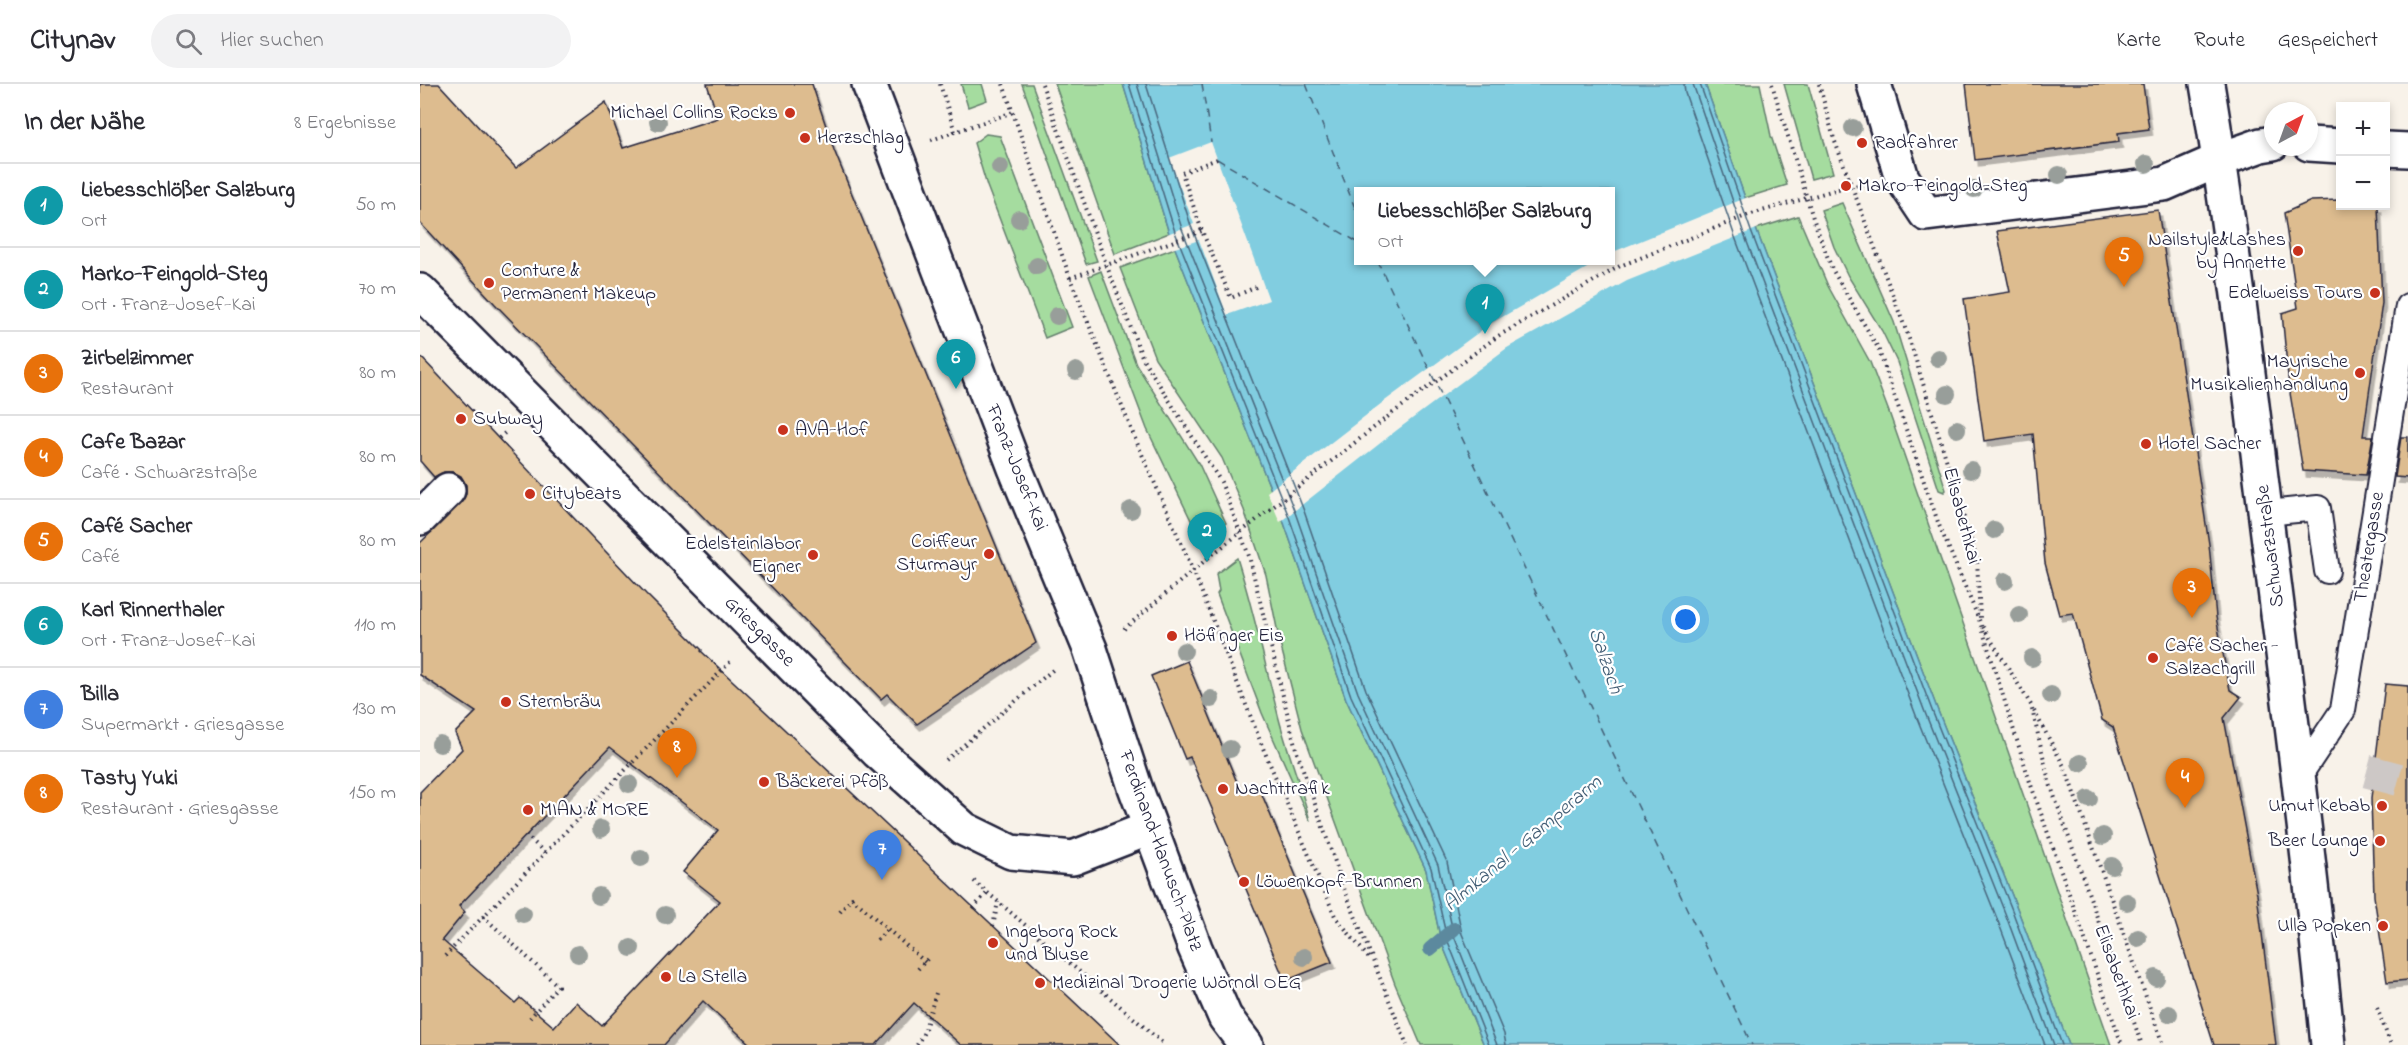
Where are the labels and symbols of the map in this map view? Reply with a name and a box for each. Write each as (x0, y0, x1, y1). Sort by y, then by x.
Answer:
place label: Michael Collins Rocks (610, 99, 778, 128)
north arrow (2264, 102, 2318, 156)
marker: Michael Collins Rocks (783, 106, 797, 120)
place label: Herzschlag (817, 124, 904, 154)
place label: Radfahrer (1874, 129, 1959, 158)
marker: Herzschlag (798, 131, 812, 145)
marker: Radfahrer (1855, 136, 1869, 150)
place label: Makro-Feingold-Steg (1858, 172, 2028, 202)
marker: Makro-Feingold-Steg (1839, 179, 1853, 193)
place label: Nailstyle&Lashes by Annette (2148, 226, 2286, 278)
pin: 5 (2104, 238, 2144, 287)
marker: Nailstyle&Lashes by Annette (2291, 244, 2305, 258)
place label: Conture & Permanent Makeup (501, 257, 656, 309)
marker: Conture & Permanent Makeup (482, 276, 496, 290)
place label: Edelweiss Tours (2227, 279, 2363, 308)
pin: 1 (1466, 284, 1504, 334)
marker: Edelweiss Tours (2368, 286, 2382, 300)
pin: 6 (936, 340, 976, 389)
place label: Mayrische Musikalienhandlung (2190, 348, 2348, 401)
marker: Mayrische Musikalienhandlung (2353, 366, 2367, 380)
street label: Franz-Josef-Kai (977, 399, 1055, 536)
place label: Subway (473, 405, 543, 434)
marker: Subway (454, 412, 468, 426)
place label: AVA-Hof (795, 416, 869, 445)
marker: AVA-Hof (776, 423, 790, 437)
place label: Hotel Sacher (2158, 430, 2262, 459)
marker: Hotel Sacher (2139, 437, 2153, 451)
street label: Elisabethkai (1934, 464, 1988, 568)
place label: Citybeats (542, 480, 622, 509)
street label: Schwarzstraße (2249, 483, 2293, 609)
marker: Citybeats (523, 487, 537, 501)
street label: Theatergasse (2347, 490, 2394, 605)
pin: 2 (1188, 512, 1226, 562)
place label: Coiffeur Sturmayr (896, 528, 978, 580)
place label: Edelsteinlabor Eigner (685, 530, 802, 583)
marker: Coiffeur Sturmayr (982, 547, 996, 561)
marker: Edelsteinlabor Eigner (806, 548, 820, 562)
pin: 3 (2172, 568, 2212, 618)
street label: Griesgasse (716, 590, 801, 675)
your location (1671, 605, 1700, 634)
place label: Höfinger Eis (1184, 622, 1284, 652)
water label: Salzach (1580, 624, 1631, 699)
marker: Höfinger Eis (1165, 629, 1179, 643)
place label: Café Sacher - Salzachgrill (2165, 632, 2279, 685)
marker: Café Sacher - Salzachgrill (2146, 651, 2160, 665)
place label: Sternbräu (518, 688, 601, 717)
marker: Sternbräu (499, 695, 513, 709)
pin: 8 (658, 728, 696, 778)
street label: Ferdinand-Hanusch-Platz (1110, 746, 1210, 956)
pin: 4 (2166, 758, 2204, 808)
place label: Bäckerei Pföß (775, 768, 889, 797)
water label: Almkanal - Gamperarm (1437, 768, 1609, 920)
marker: Bäckerei Pföß (757, 775, 771, 789)
place label: Nachttrafik (1235, 775, 1330, 804)
marker: Nachttrafik (1216, 782, 1230, 796)
place label: Umut Kebab (2268, 792, 2370, 821)
place label: MIAN & MORE (540, 796, 649, 825)
marker: Umut Kebab (2375, 799, 2389, 813)
marker: MIAN & MORE (521, 803, 535, 817)
place label: Beer Lounge (2267, 827, 2368, 857)
pin: 7 (862, 830, 902, 880)
marker: Beer Lounge (2373, 834, 2387, 848)
place label: Löwenkopf-Brunnen (1256, 868, 1422, 897)
marker: Löwenkopf-Brunnen (1237, 875, 1251, 889)
place label: Ulla Popken (2277, 912, 2371, 941)
place label: Ingeborg Rock und Bluse (1005, 918, 1118, 970)
marker: Ulla Popken (2376, 919, 2390, 933)
street label: Elisabethkai (2085, 921, 2147, 1023)
marker: Ingeborg Rock und Bluse (986, 936, 1000, 950)
place label: La Stella (678, 963, 747, 992)
place label: Medizinal Drogerie Wörndl OEG (1052, 969, 1301, 999)
marker: La Stella (659, 970, 673, 984)
marker: Medizinal Drogerie Wörndl OEG (1033, 976, 1047, 990)

